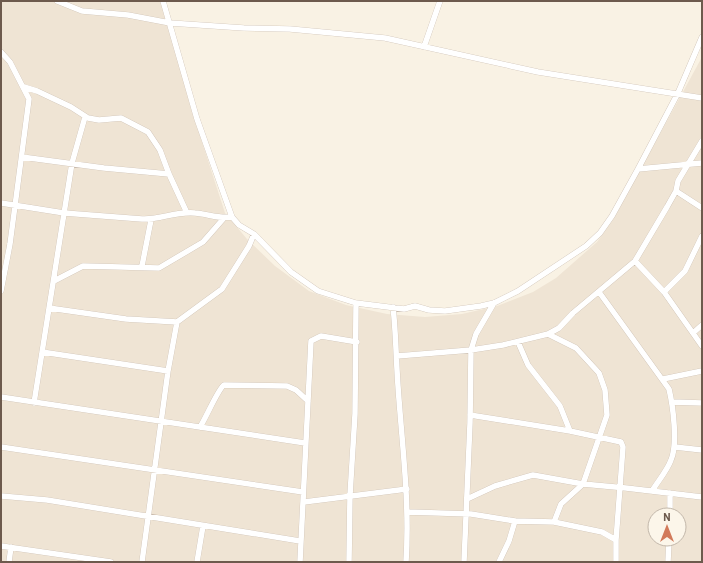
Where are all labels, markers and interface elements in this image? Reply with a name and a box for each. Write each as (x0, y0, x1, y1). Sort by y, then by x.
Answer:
north arrow (647, 507, 687, 547)
text: N (663, 510, 671, 523)

